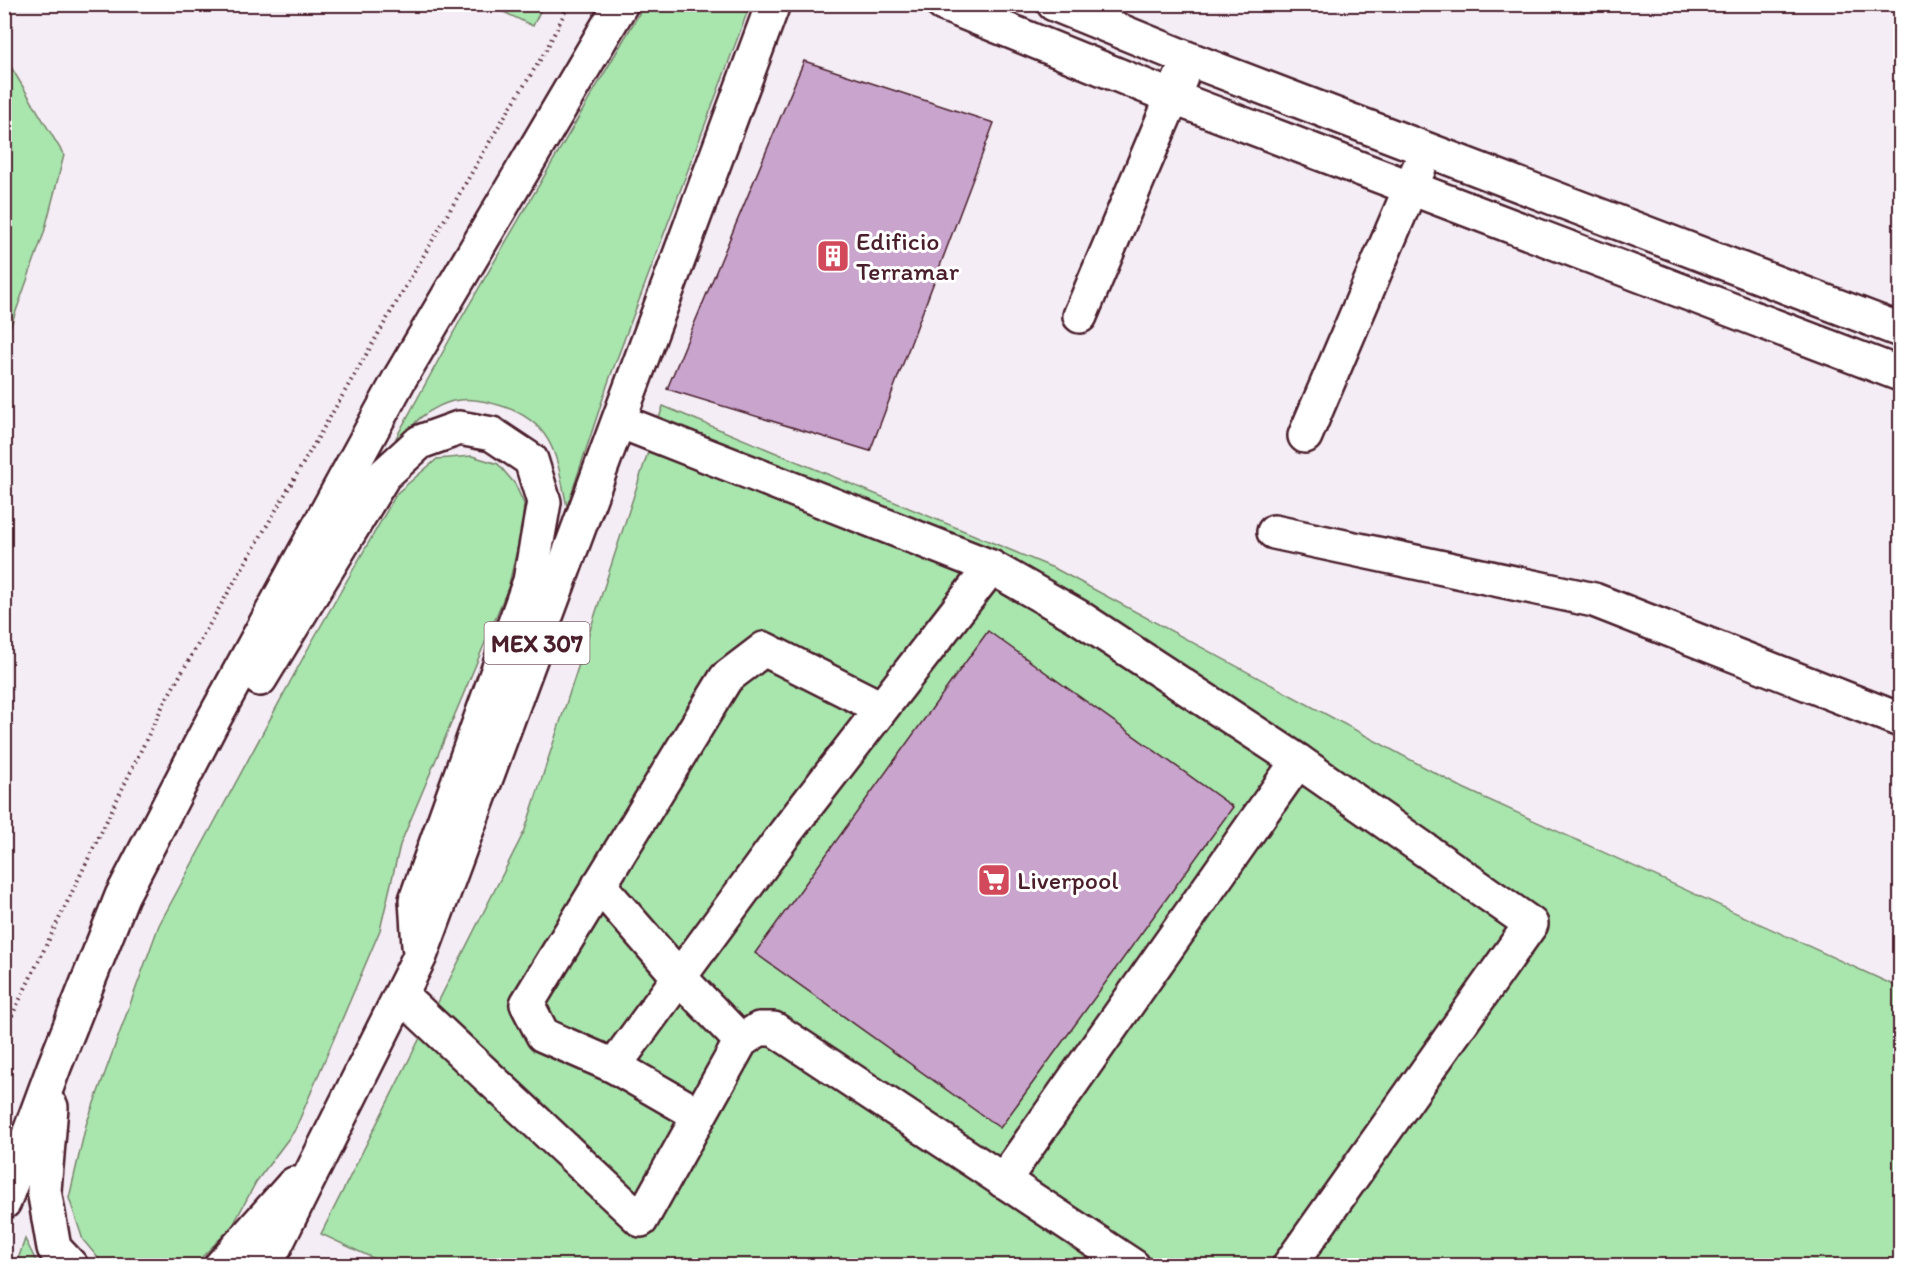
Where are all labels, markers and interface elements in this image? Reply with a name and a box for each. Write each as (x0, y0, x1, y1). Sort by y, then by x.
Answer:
place label: Edificio Terramar (856, 225, 960, 287)
building icon: Edificio Terramar (815, 238, 851, 274)
road number: MEX 307 (484, 622, 590, 664)
supermarket icon: Liverpool (976, 862, 1012, 898)
place label: Liverpool (1017, 864, 1119, 896)

